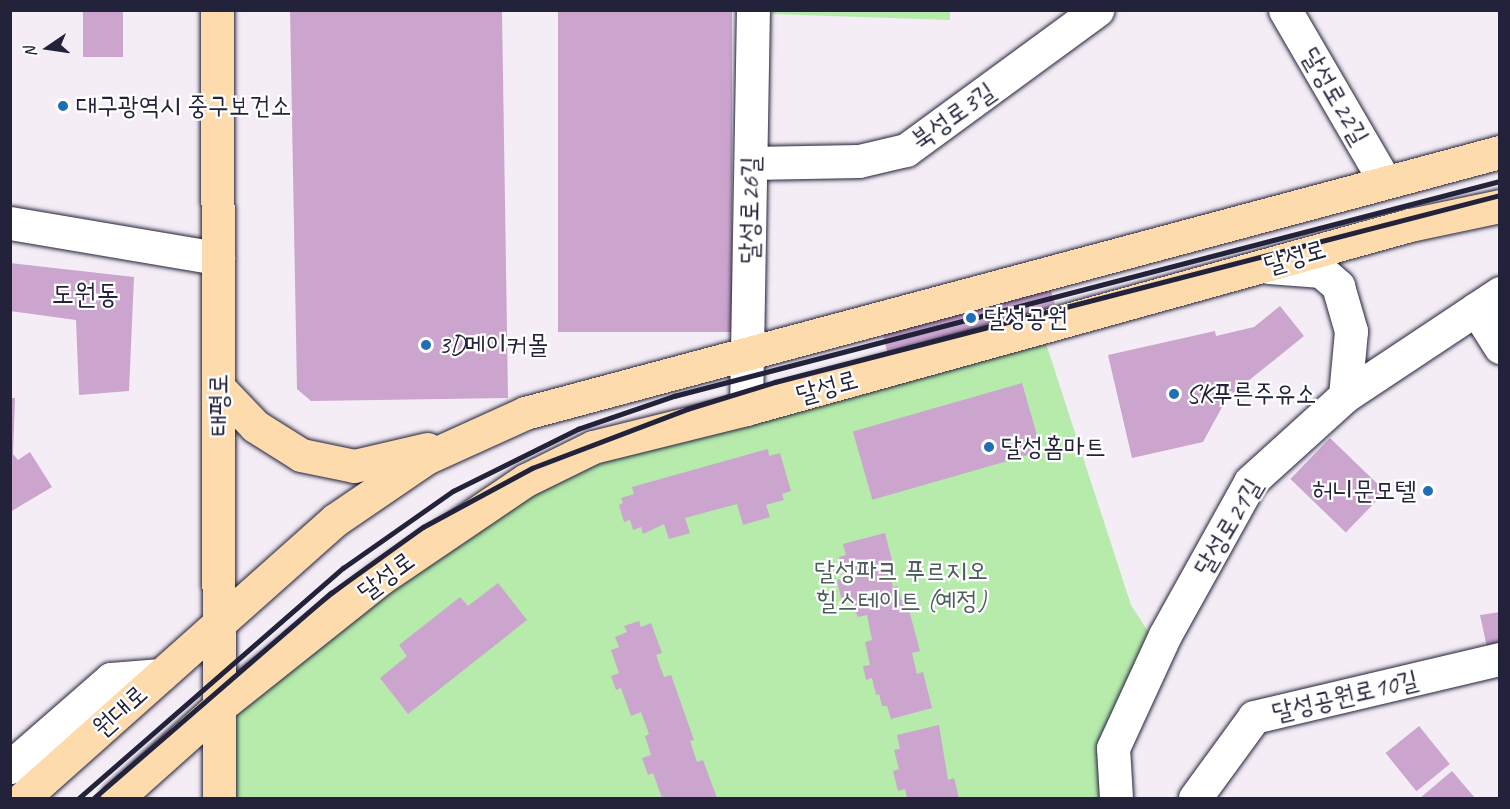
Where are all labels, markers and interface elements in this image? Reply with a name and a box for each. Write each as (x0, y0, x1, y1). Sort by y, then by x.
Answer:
north arrow (18, 18, 78, 78)
street label: 달성로22길 (1295, 42, 1375, 150)
text: N (20, 45, 41, 59)
street label: 북성로3길 (905, 76, 1001, 156)
place label: 대구광역시 중구보건소 (76, 90, 292, 122)
marker: 대구광역시 중구보건소 (54, 97, 72, 115)
street label: 달성로26길 (733, 156, 767, 264)
street label: 달성로 (1261, 233, 1329, 281)
district label: 도원동 (51, 277, 119, 311)
place label: 달성공원 (984, 302, 1068, 334)
marker: 달성공원 (962, 309, 980, 327)
place label: 3D메이커몰 (438, 329, 548, 361)
marker: 3D메이커몰 (419, 338, 433, 352)
street label: 달성로 (793, 364, 861, 410)
street label: 태평로 (203, 374, 235, 436)
place label: SK푸른주유소 (1186, 378, 1316, 410)
marker: SK푸른주유소 (1167, 387, 1181, 401)
place label: 달성홈마트 (1001, 431, 1106, 463)
marker: 달성홈마트 (982, 440, 996, 454)
street label: 달성로21길 (1187, 473, 1269, 581)
place label: 허니문모텔 (1311, 475, 1416, 507)
marker: 허니문모텔 (1421, 484, 1435, 498)
street label: 달성로 (351, 545, 421, 607)
park label: 달성파크 푸르지오 힐스테이트 (예정) (814, 555, 988, 616)
street label: 달성공원로10길 (1269, 664, 1421, 728)
street label: 원대로 (86, 678, 154, 744)

